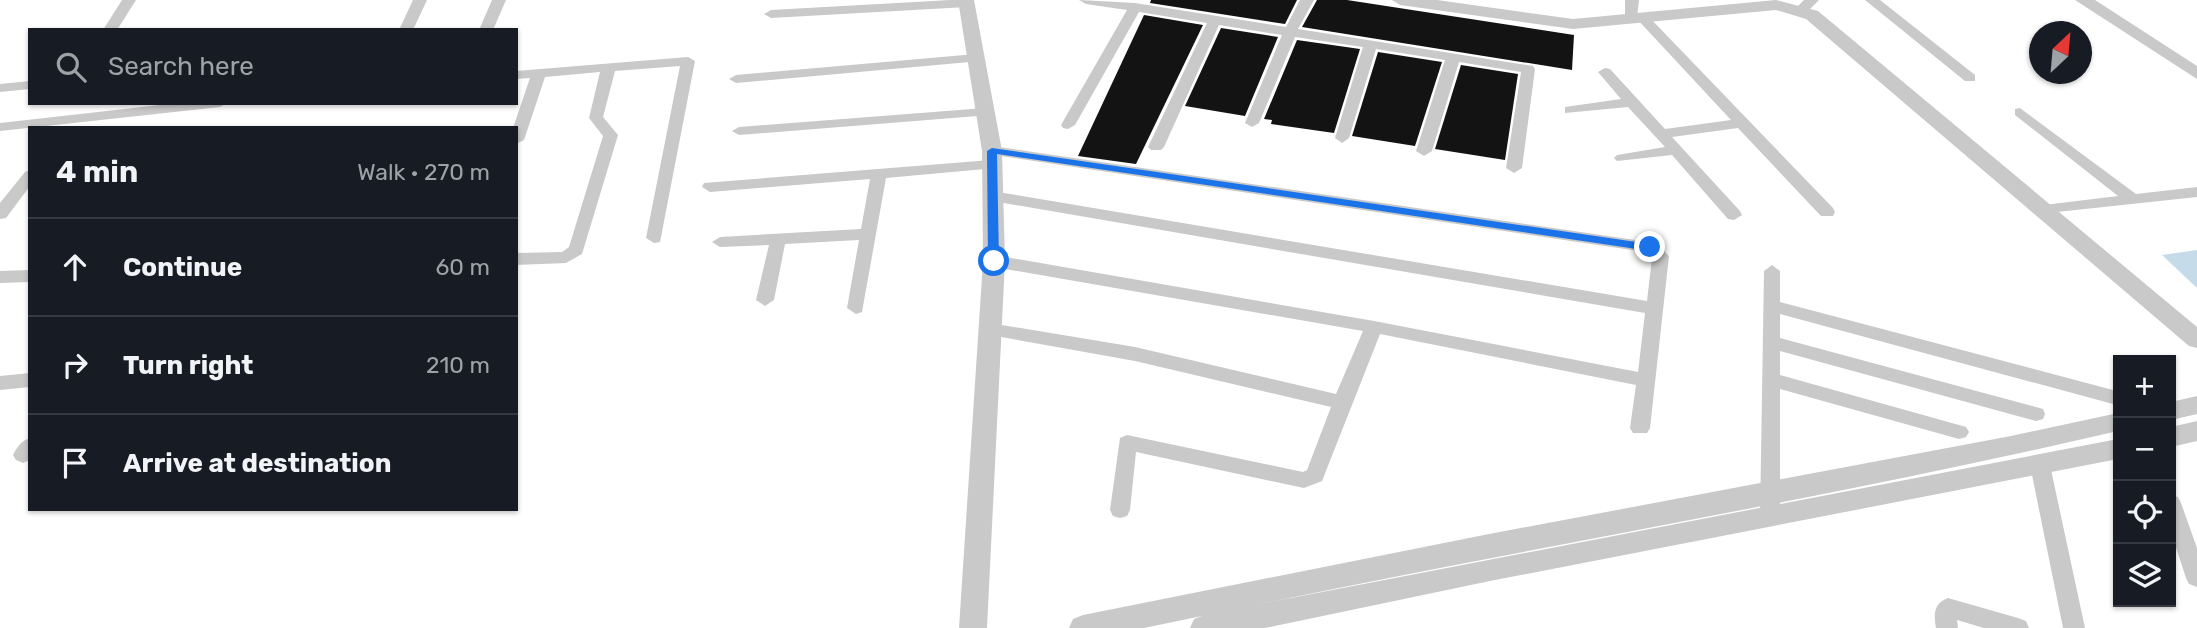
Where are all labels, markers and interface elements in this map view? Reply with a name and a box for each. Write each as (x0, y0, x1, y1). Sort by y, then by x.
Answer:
north arrow (2029, 21, 2092, 84)
search box (28, 28, 518, 105)
icon: search (52, 48, 90, 86)
text: Search here (108, 51, 254, 82)
text: 4 min (56, 154, 138, 190)
text: Walk · 270 m (357, 158, 490, 186)
route end (1634, 231, 1665, 262)
route start (978, 245, 1009, 276)
icon: ahead (56, 248, 94, 286)
text: Continue (123, 252, 242, 283)
text: 60 m (435, 253, 490, 281)
icon: right (56, 346, 94, 384)
text: Turn right (123, 350, 253, 381)
text: 210 m (426, 351, 490, 379)
map controls (2113, 355, 2176, 607)
button: + (2113, 355, 2176, 418)
button: − (2113, 418, 2176, 481)
icon: arrive (56, 444, 94, 482)
text: Arrive at destination (123, 448, 391, 479)
button: locate (2113, 481, 2176, 544)
button: layers (2113, 544, 2176, 607)

